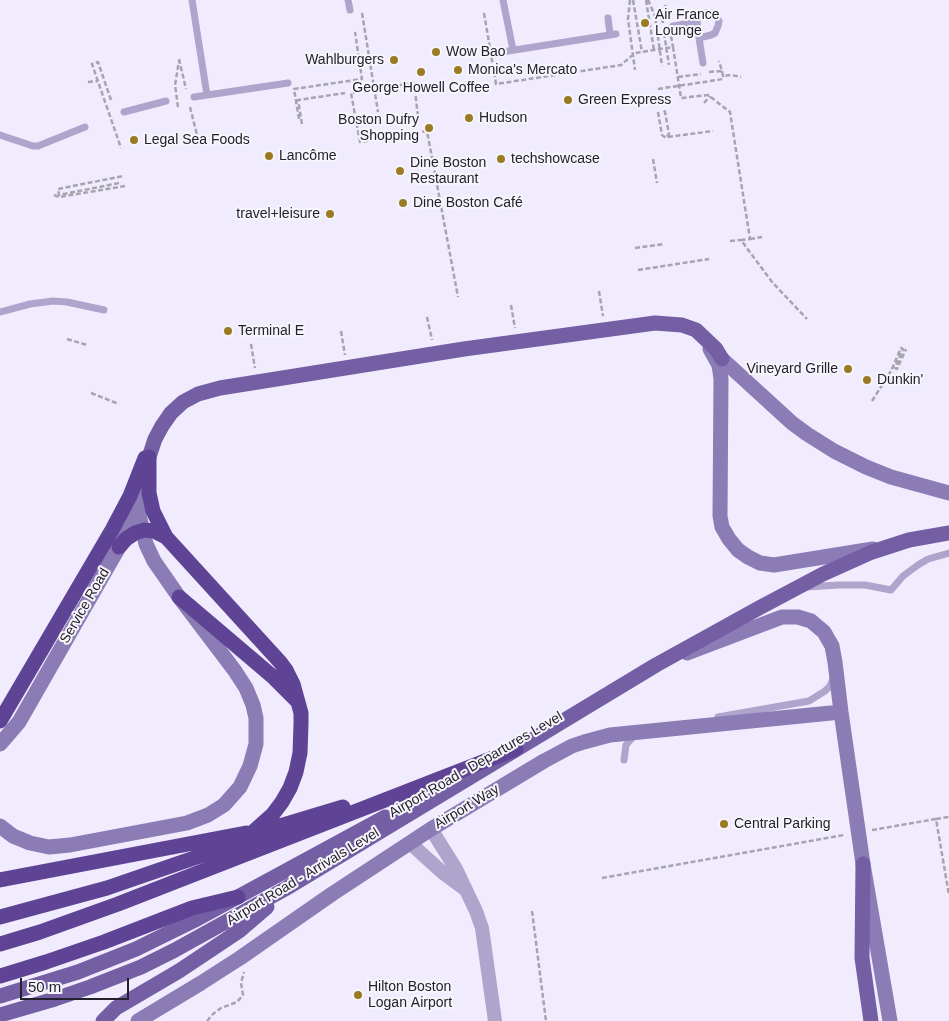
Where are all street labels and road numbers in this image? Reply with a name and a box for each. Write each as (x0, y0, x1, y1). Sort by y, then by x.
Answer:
street label: Service Road (57, 565, 113, 647)
street label: Airport Road - Departures Level (386, 708, 566, 822)
street label: Airport Way (432, 781, 502, 833)
street label: Airport Road - Arrivals Level (224, 825, 382, 929)

